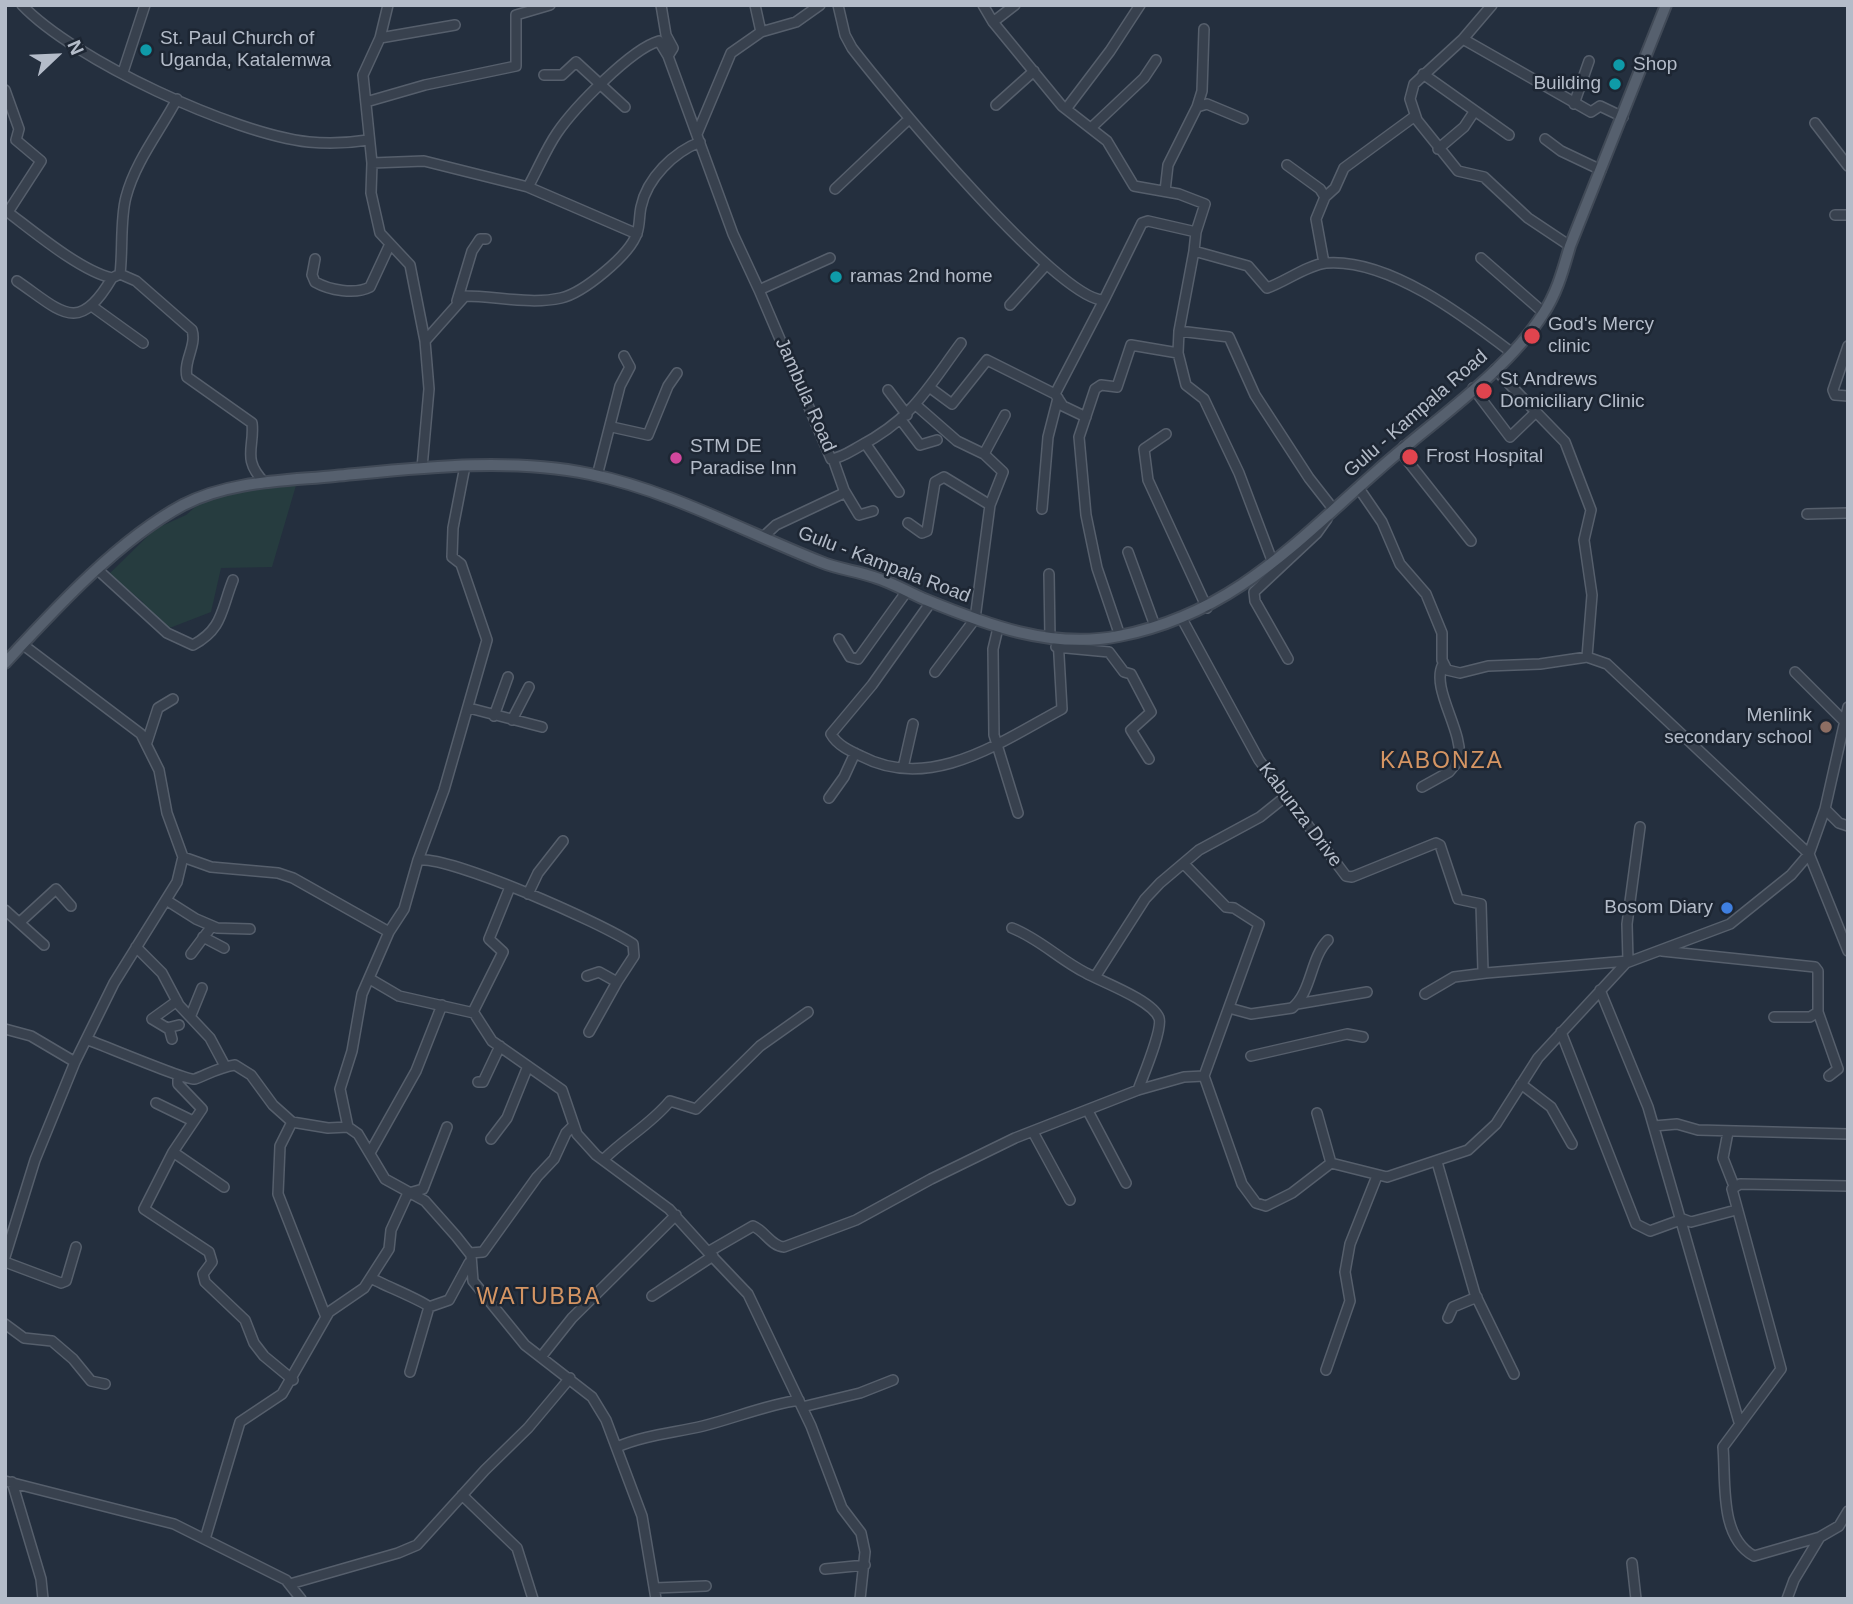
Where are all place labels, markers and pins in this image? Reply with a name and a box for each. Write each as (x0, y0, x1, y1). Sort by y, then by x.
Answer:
place label: St. Paul Church of Uganda, Katalemwa (160, 28, 331, 72)
marker: St. Paul Church of Uganda, Katalemwa (138, 42, 154, 58)
place label: Shop (1633, 54, 1677, 76)
marker: Shop (1611, 57, 1627, 73)
place label: Building (1533, 73, 1601, 95)
marker: Building (1607, 76, 1623, 92)
place label: ramas 2nd home (850, 266, 993, 288)
marker: ramas 2nd home (828, 269, 844, 285)
place label: God's Mercy clinic (1548, 314, 1654, 358)
marker: God's Mercy clinic (1522, 326, 1542, 346)
place label: St Andrews Domiciliary Clinic (1500, 369, 1645, 413)
marker: St Andrews Domiciliary Clinic (1474, 381, 1494, 401)
place label: STM DE Paradise Inn (690, 436, 797, 480)
place label: Frost Hospital (1426, 446, 1543, 468)
marker: Frost Hospital (1400, 447, 1420, 467)
marker: STM DE Paradise Inn (668, 450, 684, 466)
place label: Menlink secondary school (1664, 705, 1812, 749)
marker: Menlink secondary school (1818, 719, 1834, 735)
place label: Bosom Diary (1604, 897, 1713, 919)
marker: Bosom Diary (1719, 900, 1735, 916)

